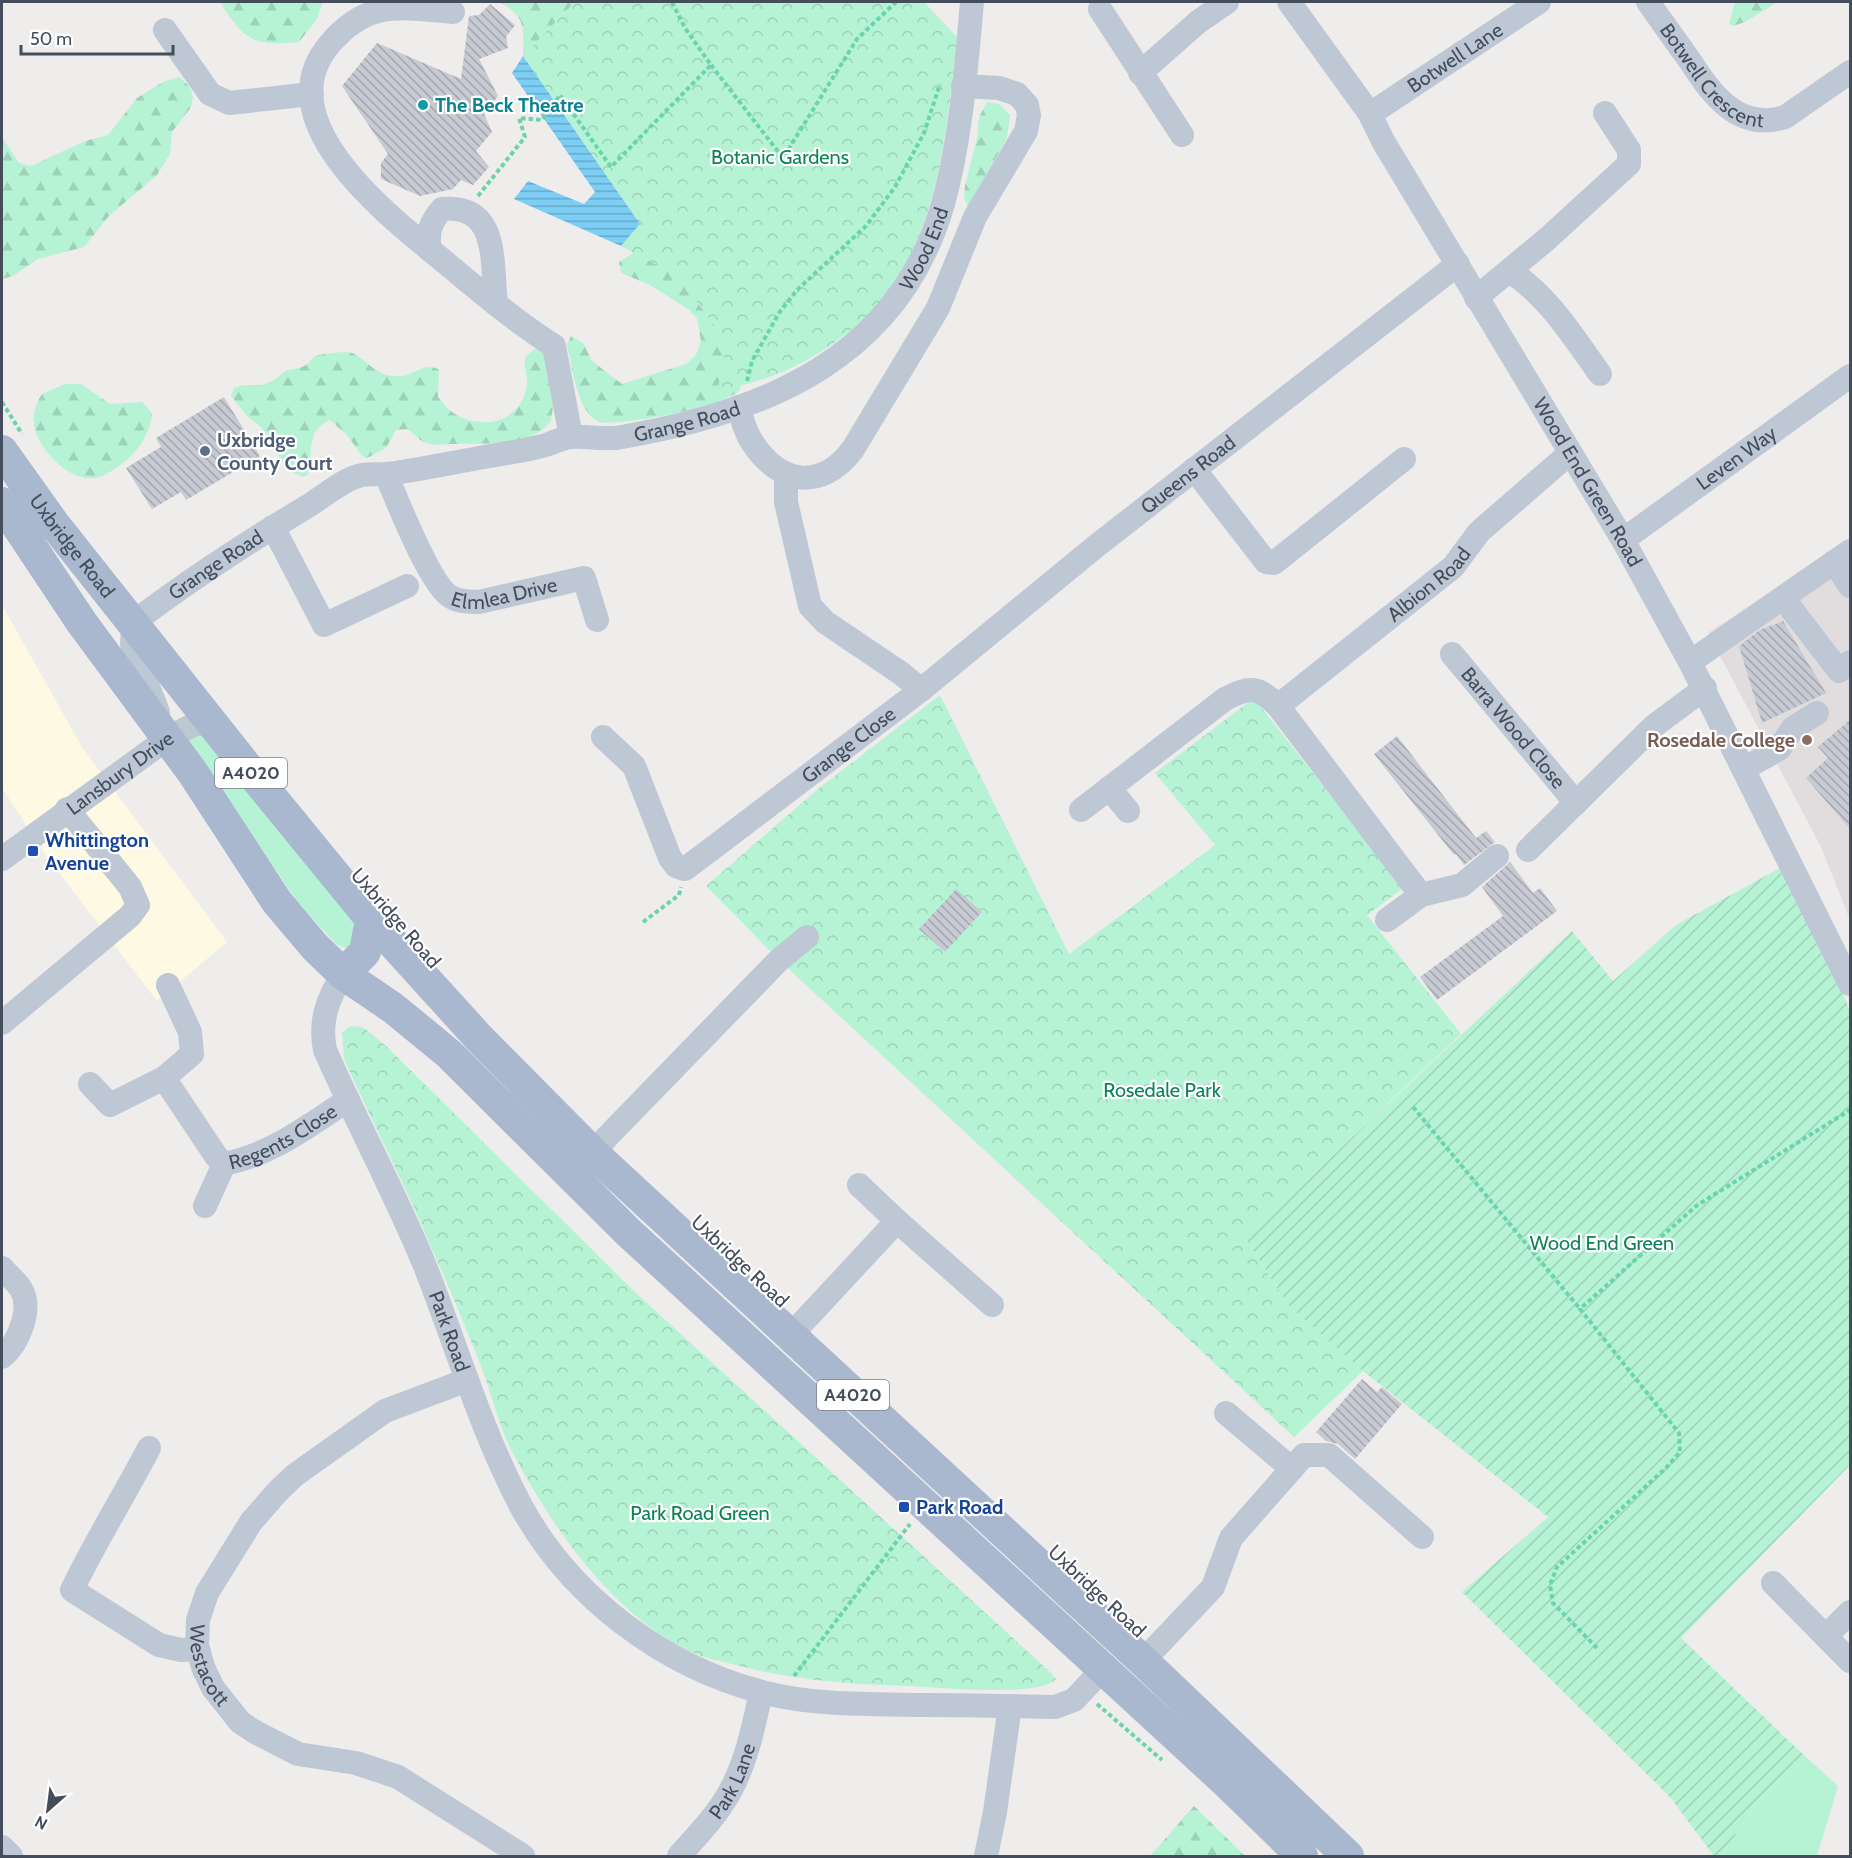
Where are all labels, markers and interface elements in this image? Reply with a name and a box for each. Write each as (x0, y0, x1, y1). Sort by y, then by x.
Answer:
street label: Botwell Lane (1403, 17, 1507, 98)
scale bar (21, 18, 172, 56)
street label: Botwell Crescent (1655, 19, 1765, 132)
text: 50 m (30, 28, 72, 50)
place label: The Beck Theatre (435, 93, 584, 117)
marker: The Beck Theatre (416, 98, 430, 112)
park label: Botanic Gardens (711, 145, 849, 169)
street label: Wood End (894, 204, 953, 295)
street label: Wood End Green Road (1528, 393, 1647, 571)
street label: Grange Road (632, 396, 743, 447)
street label: Leven Way (1692, 421, 1781, 495)
place label: Uxbridge County Court (217, 428, 332, 475)
street label: Queens Road (1136, 430, 1240, 519)
marker: Uxbridge County Court (198, 444, 212, 458)
street label: Uxbridge Road (24, 489, 120, 603)
street label: Grange Road (164, 525, 267, 605)
street label: Albion Road (1382, 542, 1476, 627)
street label: Elmlea Drive (448, 573, 559, 614)
street label: Barra Wood Close (1456, 662, 1571, 793)
street label: Grange Close (797, 702, 900, 788)
street label: Lansbury Drive (62, 726, 178, 820)
place label: Rosedale College (1647, 728, 1795, 752)
marker: Rosedale College (1800, 733, 1814, 747)
road number: A4020 (215, 758, 287, 788)
place label: Whittington Avenue (45, 828, 149, 875)
marker: Whittington Avenue (26, 844, 40, 858)
street label: Uxbridge Road (346, 863, 446, 973)
park label: Rosedale Park (1103, 1078, 1221, 1102)
street label: Regents Close (226, 1099, 341, 1175)
street label: Uxbridge Road (686, 1210, 794, 1312)
park label: Wood End Green (1530, 1231, 1674, 1255)
street label: Park Road (424, 1288, 475, 1375)
road number: A4020 (817, 1380, 889, 1410)
place label: Park Road (916, 1495, 1003, 1519)
marker: Park Road (897, 1500, 911, 1514)
park label: Park Road Green (630, 1501, 770, 1525)
street label: Uxbridge Road (1043, 1540, 1151, 1642)
street label: Westacott (185, 1624, 235, 1711)
street label: Park Lane (704, 1740, 760, 1824)
north arrow (18, 1780, 78, 1840)
text: N (32, 1812, 51, 1834)

